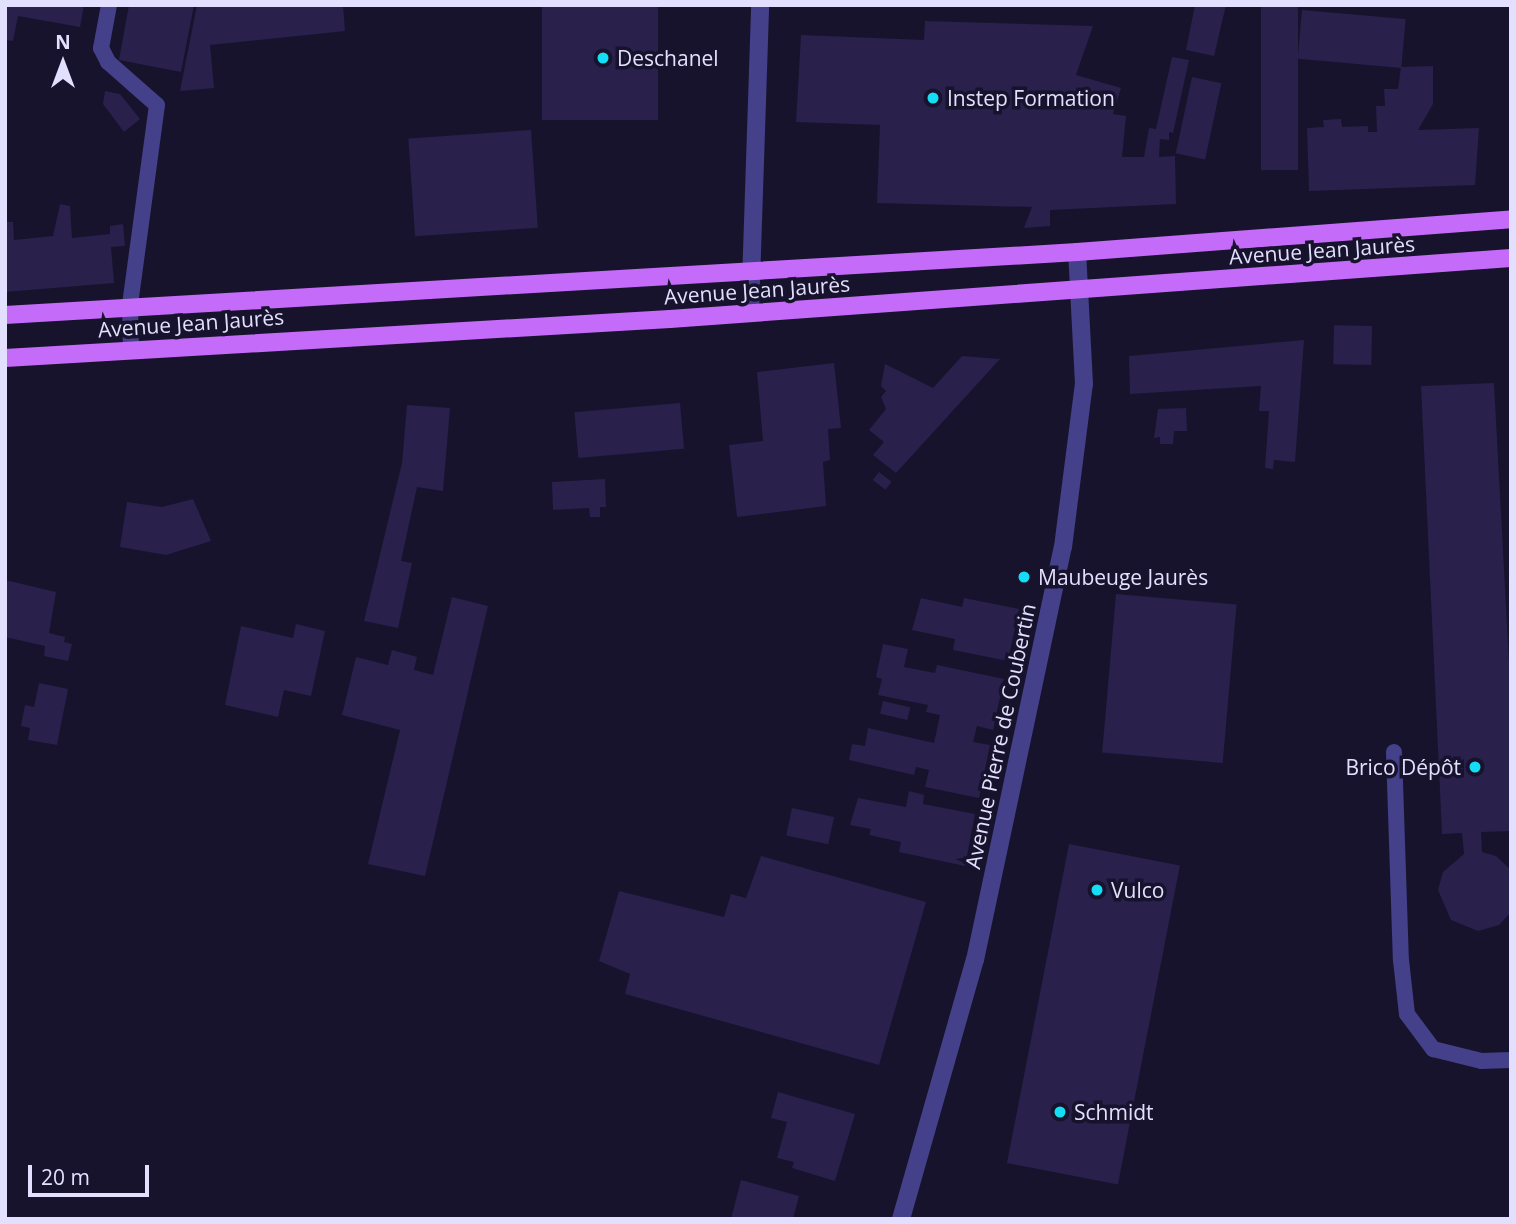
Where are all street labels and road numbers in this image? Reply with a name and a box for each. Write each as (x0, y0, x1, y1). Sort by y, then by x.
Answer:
street label: Avenue Jean Jaurès (1228, 231, 1416, 269)
street label: Avenue Jean Jaurès (663, 271, 851, 309)
street label: Avenue Jean Jaurès (97, 304, 285, 342)
street label: Avenue Pierre de Coubertin (960, 601, 1040, 871)

